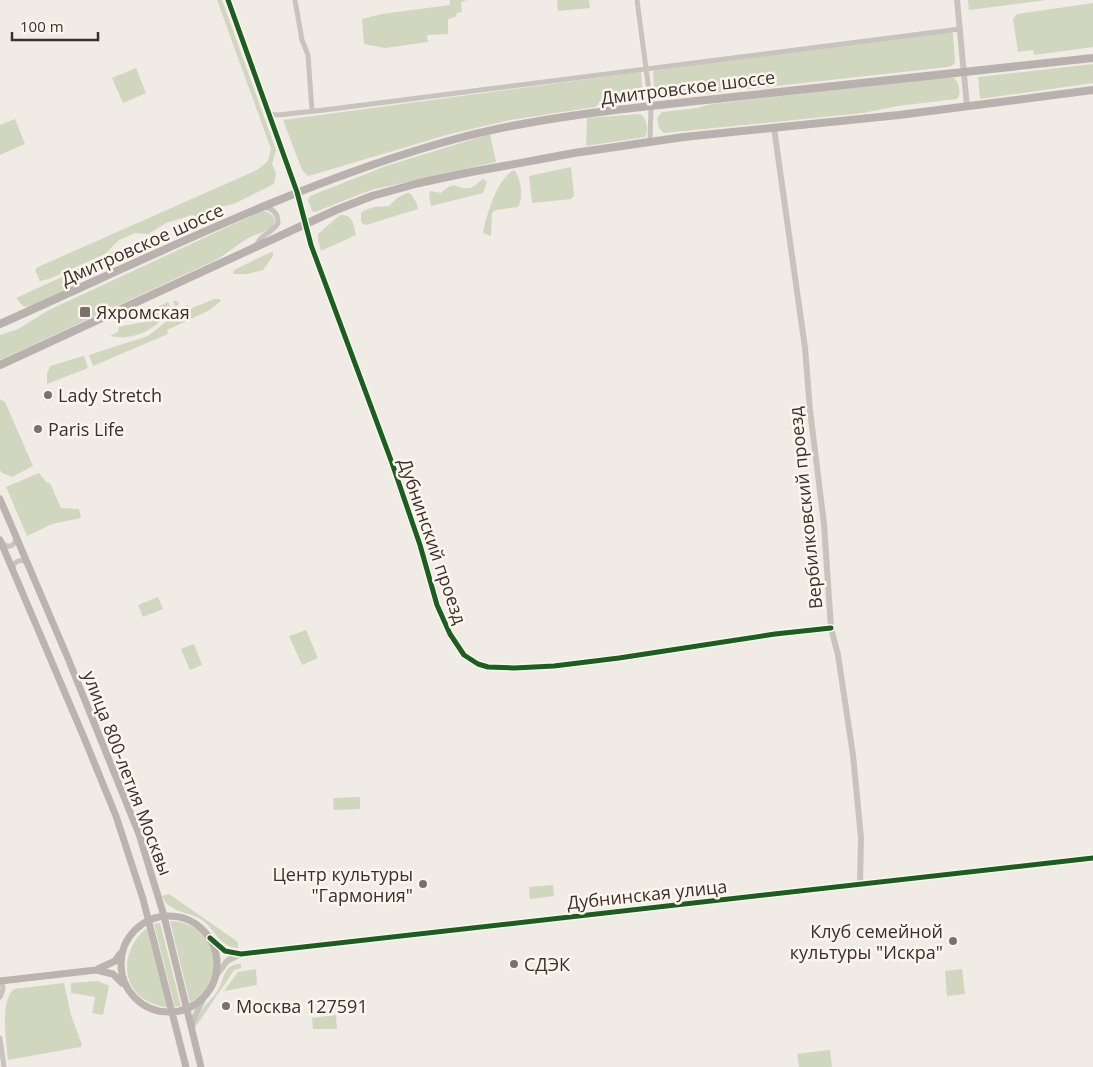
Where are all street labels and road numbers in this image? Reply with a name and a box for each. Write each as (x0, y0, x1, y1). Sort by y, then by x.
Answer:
street label: Дмитровское шоссе (600, 64, 776, 110)
street label: Дмитровское шоссе (57, 197, 227, 291)
street label: Вербилковский проезд (782, 406, 828, 610)
street label: Дубнинский проезд (393, 455, 473, 627)
street label: улица 800-летия Москвы (78, 667, 178, 879)
street label: Дубнинская улица (566, 874, 728, 914)

